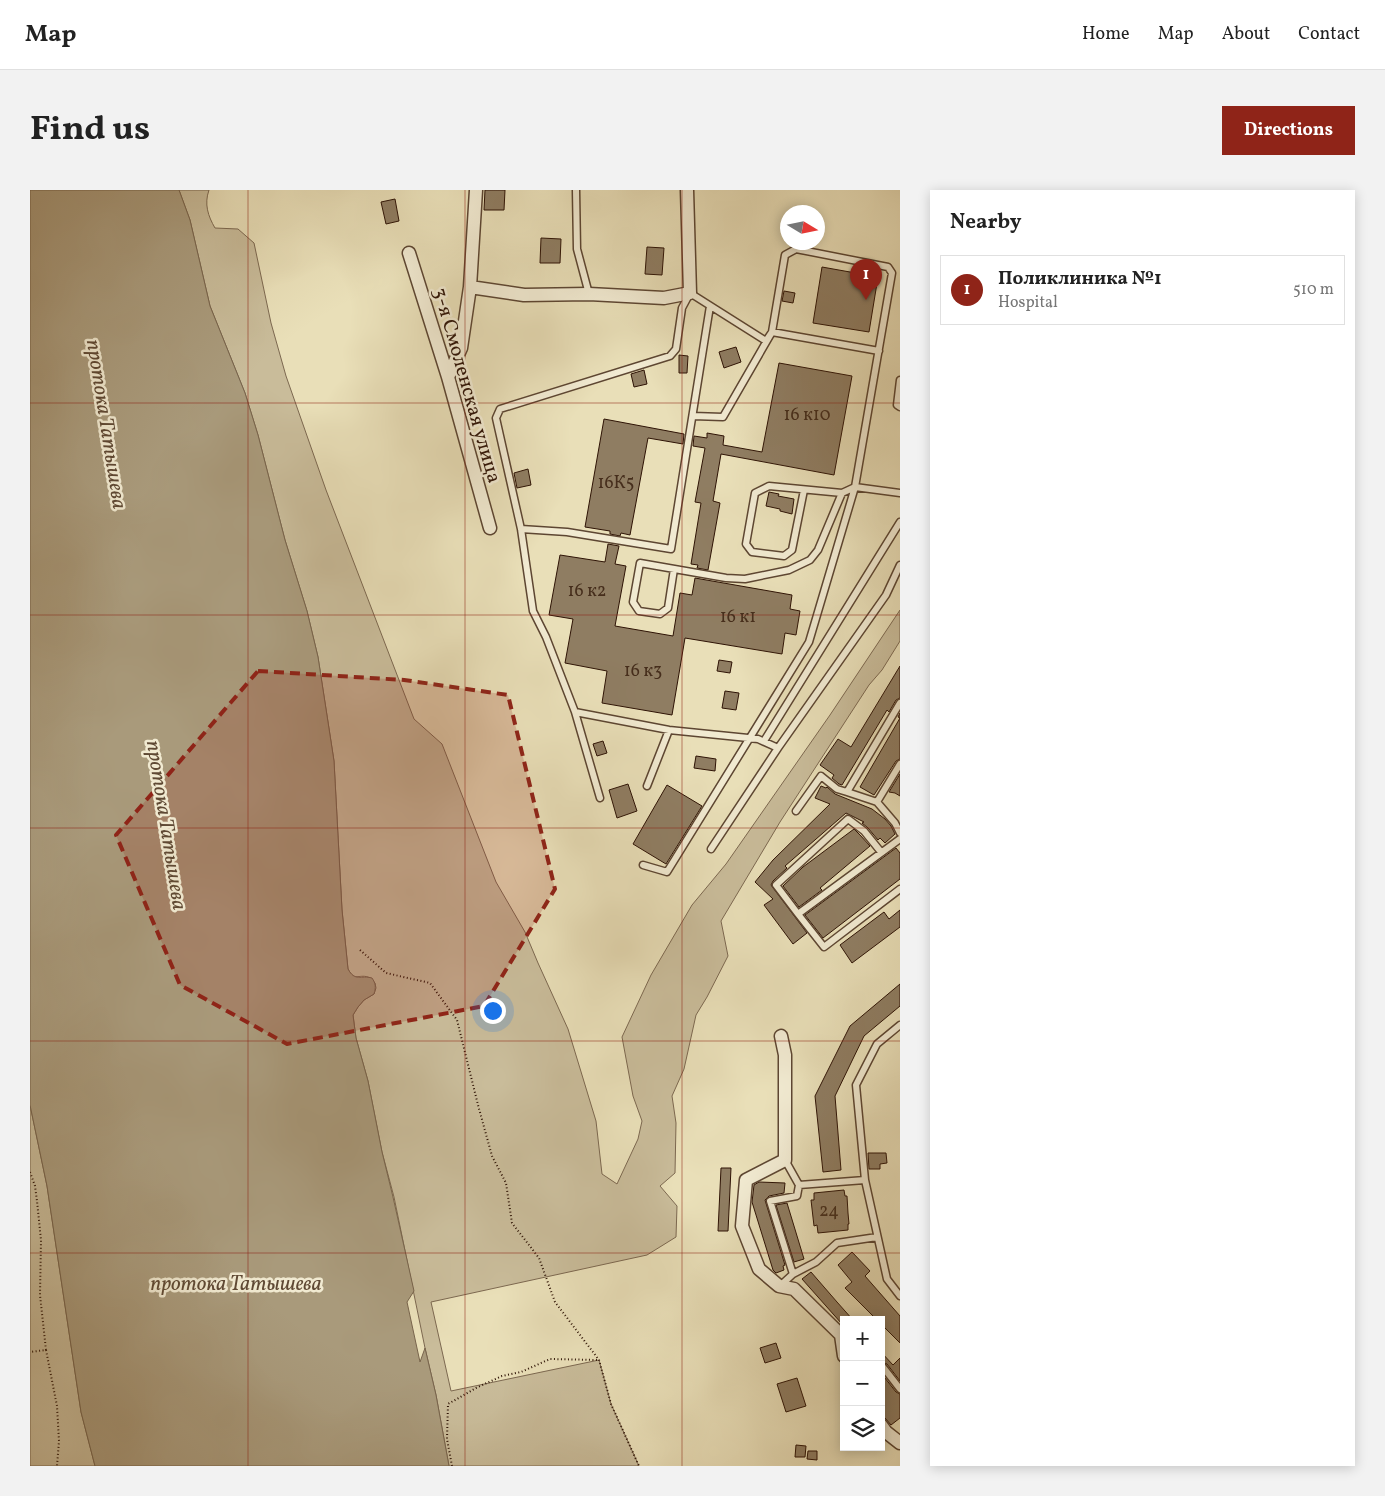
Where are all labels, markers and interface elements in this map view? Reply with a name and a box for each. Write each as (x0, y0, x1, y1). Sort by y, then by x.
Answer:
text: Map (25, 18, 76, 52)
text: Home (1082, 22, 1130, 47)
text: Map (1158, 22, 1194, 47)
text: About (1222, 22, 1270, 47)
text: Contact (1298, 22, 1360, 47)
text: Find us (30, 106, 150, 154)
button: Directions (1222, 106, 1355, 155)
north arrow (780, 205, 825, 250)
text: Nearby (950, 208, 1021, 237)
pin: 1 (850, 259, 882, 300)
text: Поликлиника №1 (998, 266, 1162, 292)
text: 1 (964, 279, 970, 301)
text: 510 m (1293, 279, 1334, 301)
street label: 3-я Смоленская улица (425, 285, 507, 487)
text: Hospital (998, 292, 1058, 314)
water label: протока Татышева (78, 337, 133, 511)
house number: 16 к10 (783, 403, 831, 428)
house number: 16К5 (598, 471, 634, 496)
house number: 16 к2 (568, 579, 606, 604)
house number: 16 к1 (720, 605, 756, 630)
house number: 16 к3 (624, 659, 662, 684)
water label: протока Татышева (138, 738, 193, 912)
your location (480, 998, 506, 1024)
house number: 24 (819, 1199, 839, 1224)
water label: протока Татышева (150, 1270, 322, 1299)
map controls (840, 1316, 885, 1451)
button: + (840, 1316, 885, 1361)
button: − (840, 1361, 885, 1406)
button: layers (840, 1406, 885, 1451)

